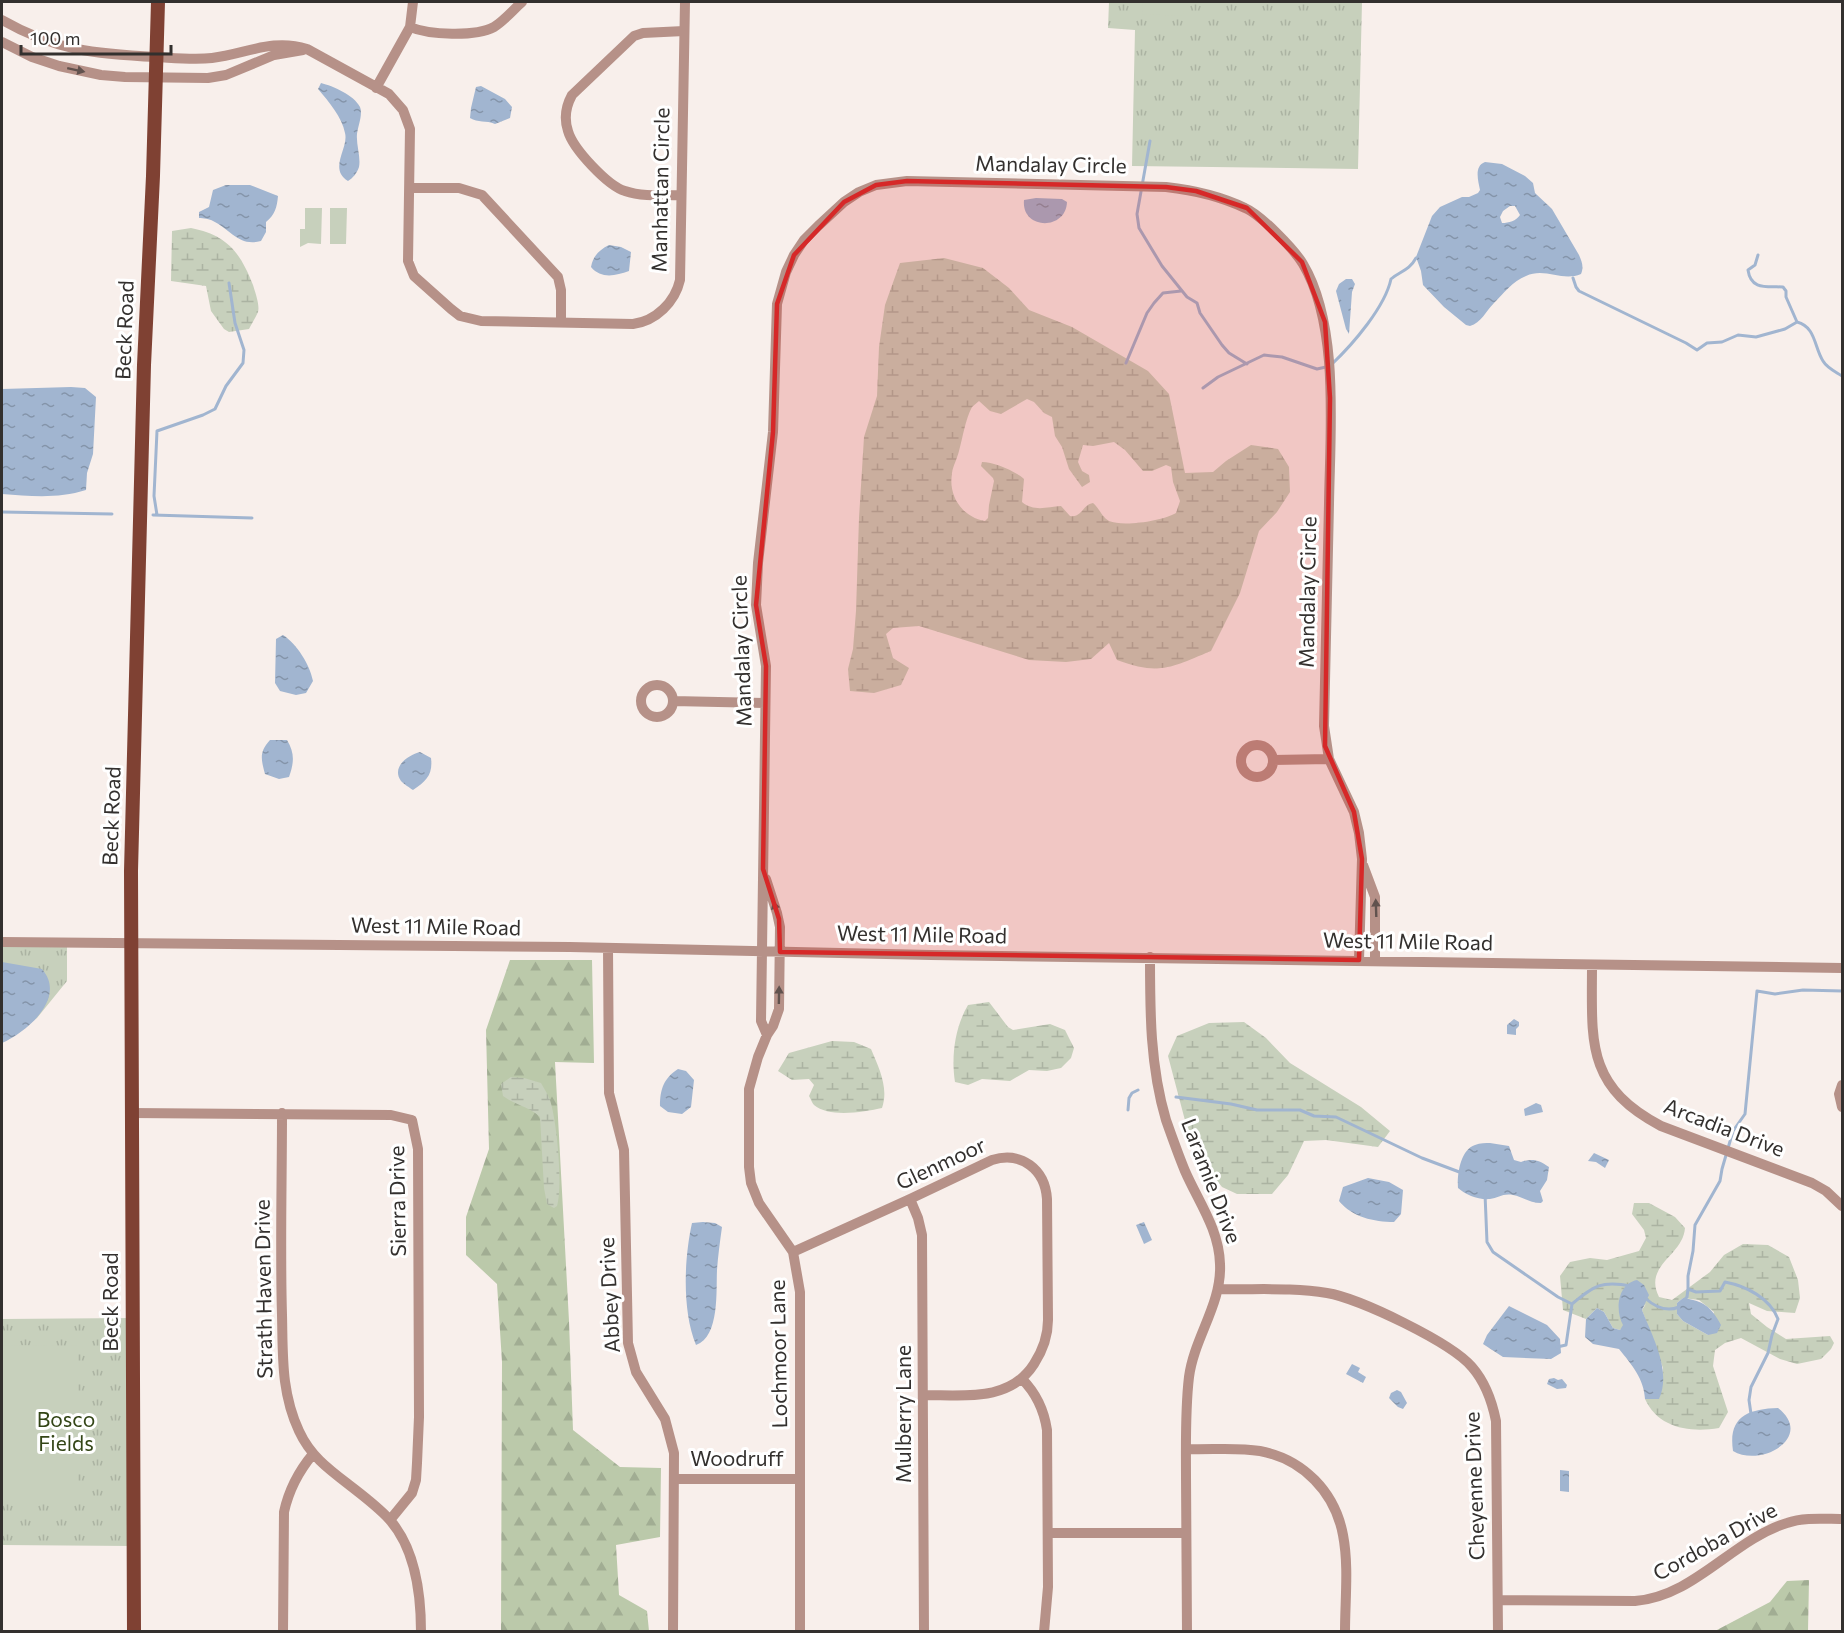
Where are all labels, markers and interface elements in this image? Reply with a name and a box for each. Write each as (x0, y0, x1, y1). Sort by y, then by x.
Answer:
scale bar (21, 18, 171, 56)
text: 100 m (30, 27, 80, 49)
one-way arrow (66, 66, 85, 75)
street label: Manhattan Circle (646, 107, 673, 273)
street label: Mandalay Circle (975, 150, 1127, 177)
street label: Beck Road (109, 280, 138, 380)
street label: Mandalay Circle (1293, 516, 1320, 668)
street label: Mandalay Circle (725, 575, 756, 727)
street label: Beck Road (96, 766, 125, 866)
one-way arrow (1371, 899, 1380, 918)
one-way arrow (771, 901, 780, 919)
street label: West 11 Mile Road (351, 912, 521, 939)
street label: West 11 Mile Road (837, 920, 1007, 947)
street label: West 11 Mile Road (1323, 927, 1493, 954)
one-way arrow (774, 986, 784, 1005)
street label: Arcadia Drive (1661, 1092, 1788, 1161)
street label: Laramie Drive (1177, 1114, 1248, 1246)
street label: Glenmoor (892, 1131, 989, 1194)
street label: Sierra Drive (383, 1145, 410, 1257)
street label: Strath Haven Drive (248, 1199, 277, 1379)
street label: Abbey Drive (593, 1237, 624, 1354)
street label: Beck Road (97, 1252, 122, 1352)
street label: Lochmoor Lane (764, 1279, 791, 1429)
street label: Mulberry Lane (890, 1345, 915, 1483)
park label: Bosco Fields (37, 1406, 95, 1455)
street label: Cheyenne Drive (1458, 1411, 1489, 1561)
street label: Woodruff (690, 1445, 785, 1470)
street label: Cordoba Drive (1648, 1496, 1781, 1585)

